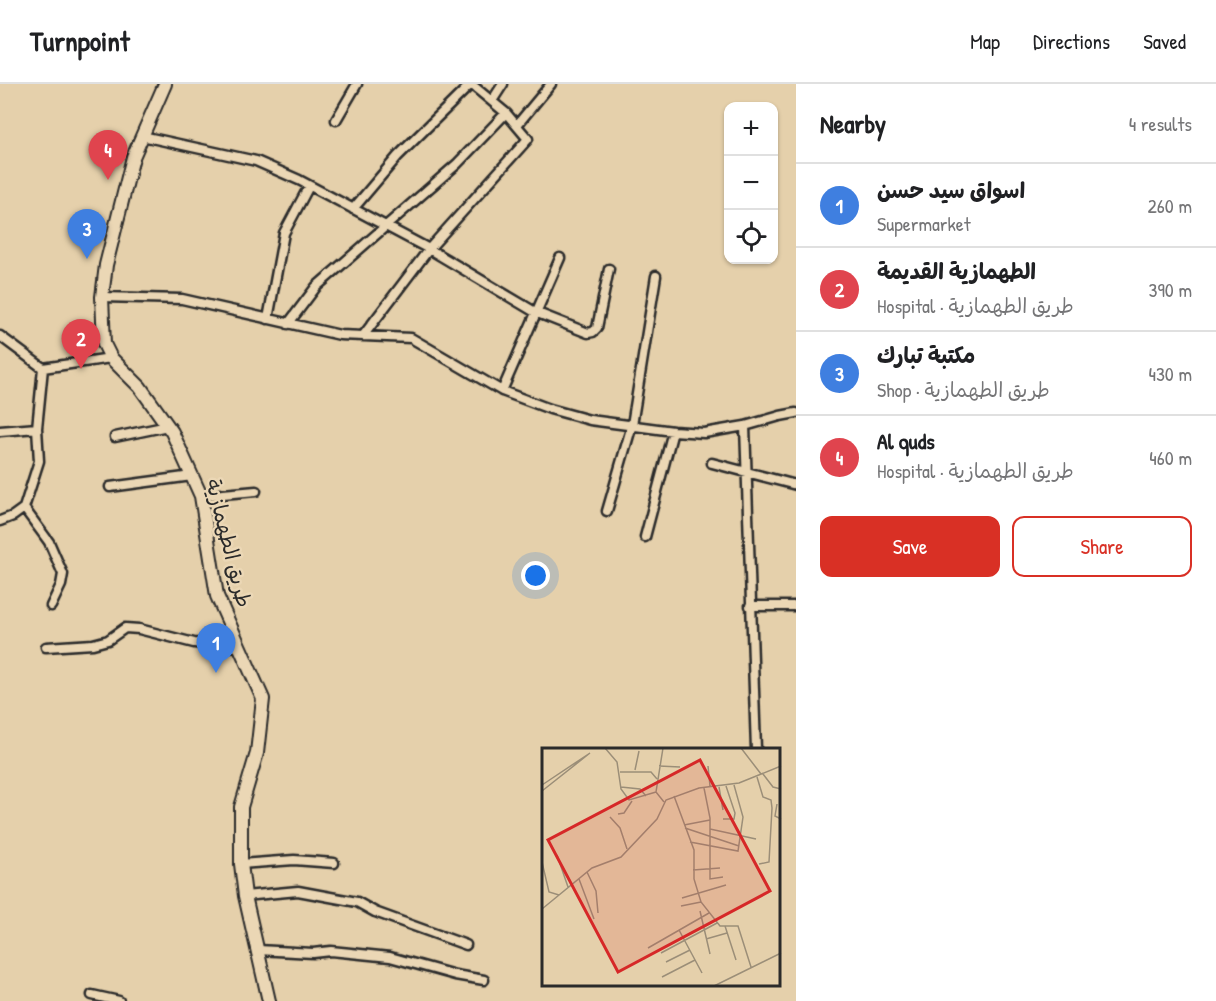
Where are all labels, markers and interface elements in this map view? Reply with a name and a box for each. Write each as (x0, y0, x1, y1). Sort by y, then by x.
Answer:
text: Turnpoint (30, 22, 130, 60)
text: Map (970, 27, 1000, 56)
text: Directions (1033, 27, 1110, 56)
text: Saved (1143, 27, 1186, 56)
map controls (724, 102, 778, 264)
button: + (724, 102, 778, 156)
text: Nearby (820, 106, 886, 141)
text: 4 results (1129, 110, 1192, 137)
pin: 4 (88, 130, 128, 180)
button: − (724, 156, 778, 210)
text: اسواق سيد حسن (877, 175, 1025, 205)
text: 1 (836, 192, 843, 219)
text: 260 m (1148, 192, 1192, 219)
pin: 3 (68, 210, 106, 259)
button: locate (724, 210, 778, 264)
text: Supermarket (877, 210, 971, 237)
text: الطهمازية القديمة (877, 256, 1036, 286)
text: 2 (835, 276, 844, 303)
text: 390 m (1149, 276, 1192, 303)
text: Hospital · طريق الطهمازية (877, 292, 1074, 319)
pin: 2 (62, 320, 100, 369)
text: مكتبة تبارك (877, 340, 975, 370)
text: 3 (835, 360, 844, 387)
text: 430 m (1148, 360, 1192, 387)
text: Shop · طريق الطهمازية (877, 376, 1050, 403)
text: Al quds (877, 426, 935, 456)
text: 4 (836, 444, 843, 471)
text: 460 m (1149, 444, 1192, 471)
text: Hospital · طريق الطهمازية (877, 457, 1074, 484)
street label: طريق الطهمازية (199, 476, 259, 610)
button: Save (820, 516, 1000, 577)
button: Share (1012, 516, 1192, 577)
your location (521, 561, 550, 590)
pin: 1 (196, 624, 236, 673)
inset map (542, 748, 781, 986)

